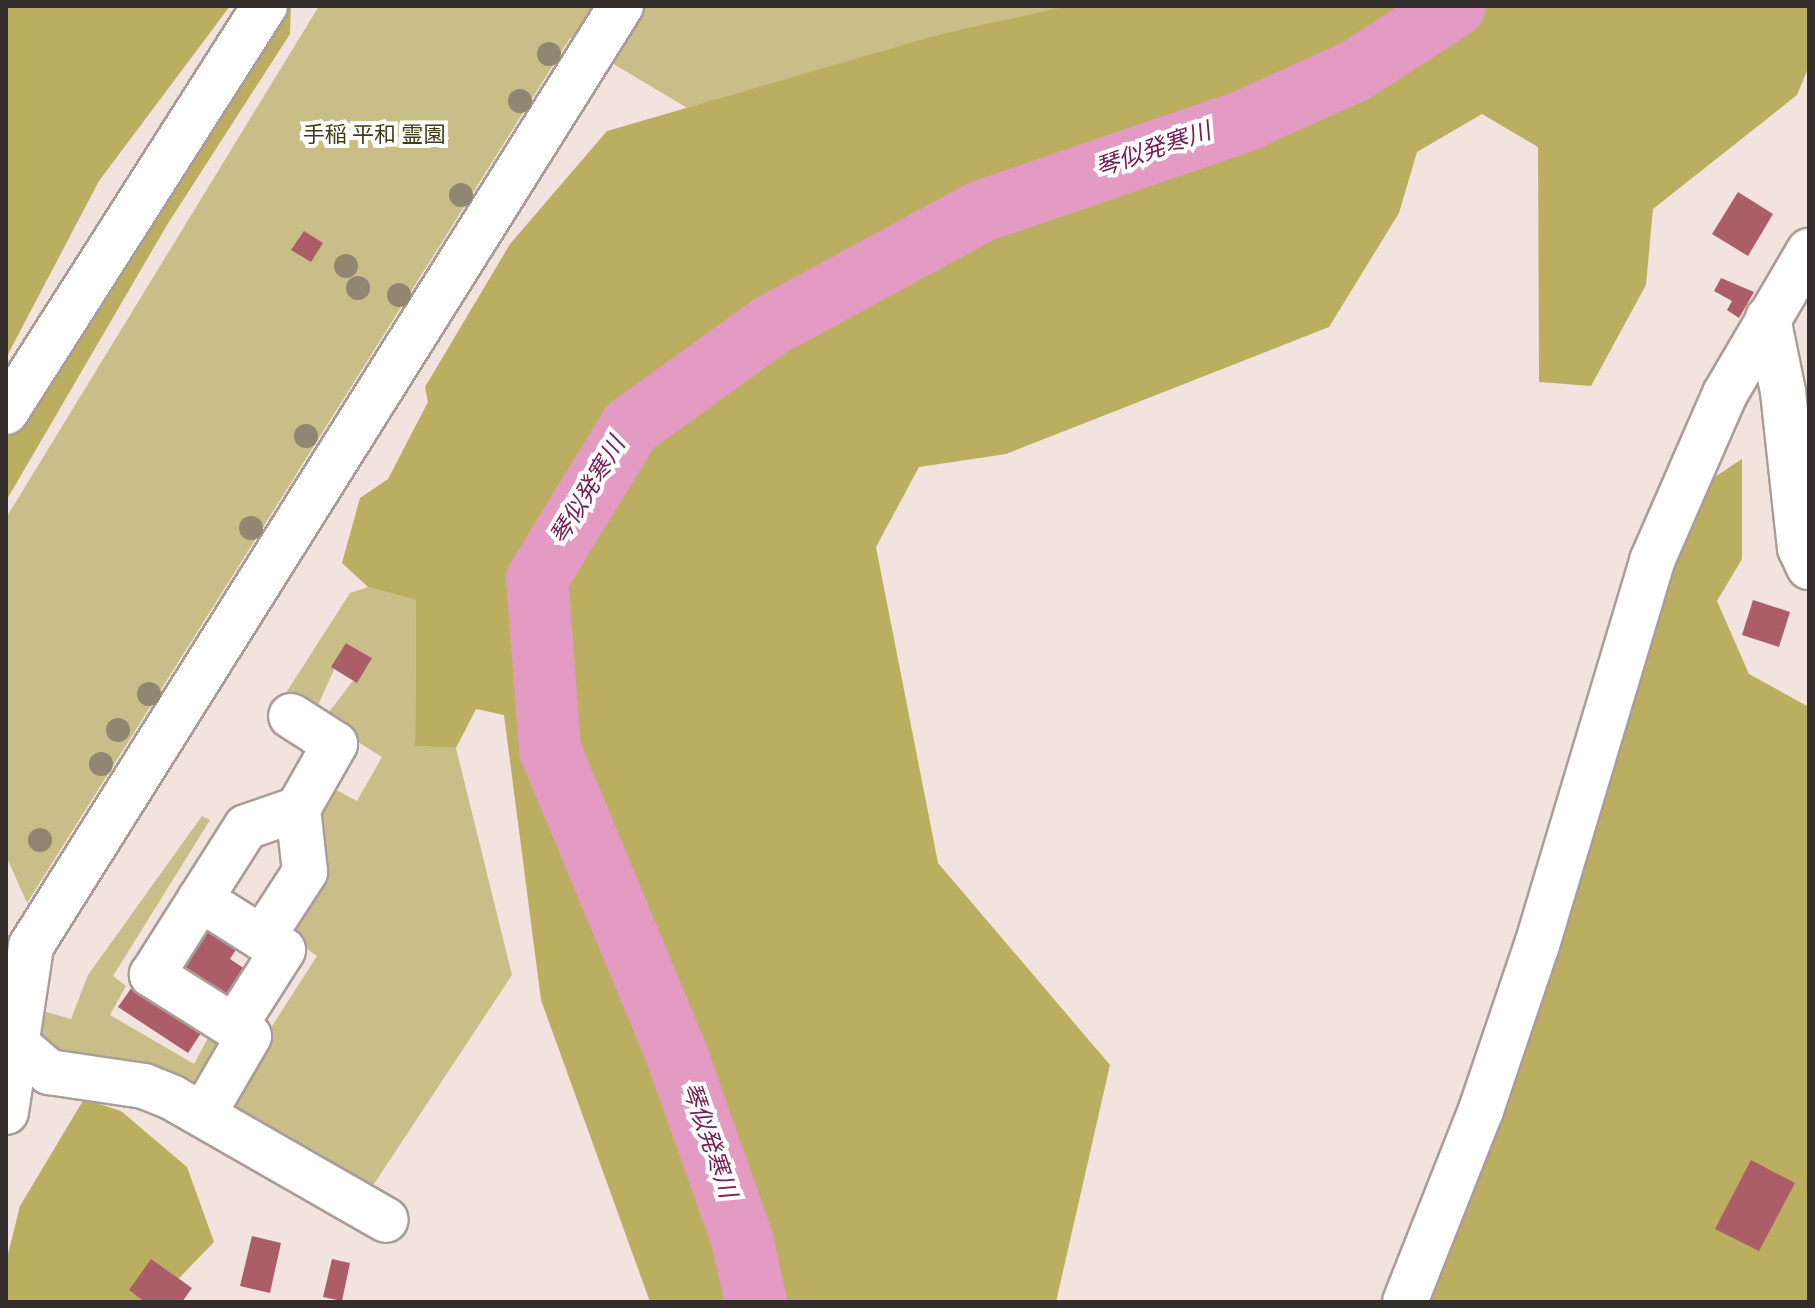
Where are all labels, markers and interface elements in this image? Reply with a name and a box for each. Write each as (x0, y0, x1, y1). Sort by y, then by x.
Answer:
water label: 琴似発寒川 (1093, 119, 1215, 185)
park label: 手稲 平和 霊園 (303, 124, 445, 150)
water label: 琴似発寒川 (547, 433, 633, 551)
water label: 琴似発寒川 (674, 1080, 740, 1202)

